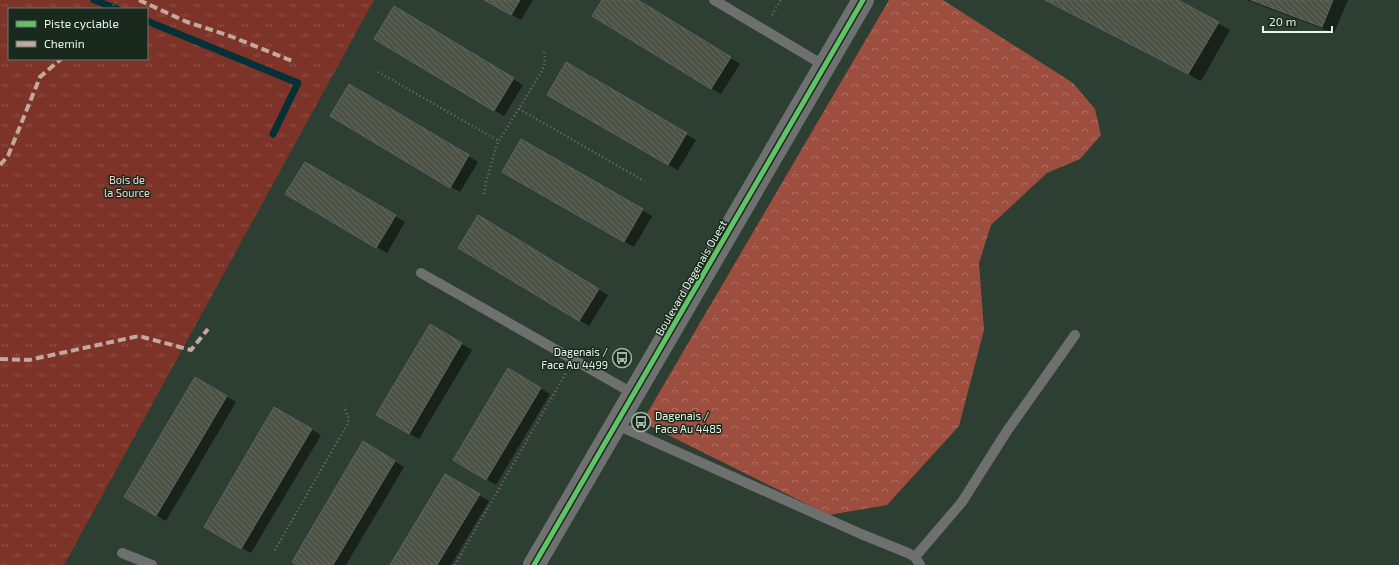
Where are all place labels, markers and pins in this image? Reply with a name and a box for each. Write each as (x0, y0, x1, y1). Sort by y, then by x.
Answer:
place label: Dagenais / Face Au 4499 (541, 345, 608, 371)
bus stop icon: Dagenais / Face Au 4499 (611, 347, 633, 369)
place label: Dagenais / Face Au 4485 (655, 409, 722, 435)
bus stop icon: Dagenais / Face Au 4485 (630, 411, 652, 433)

